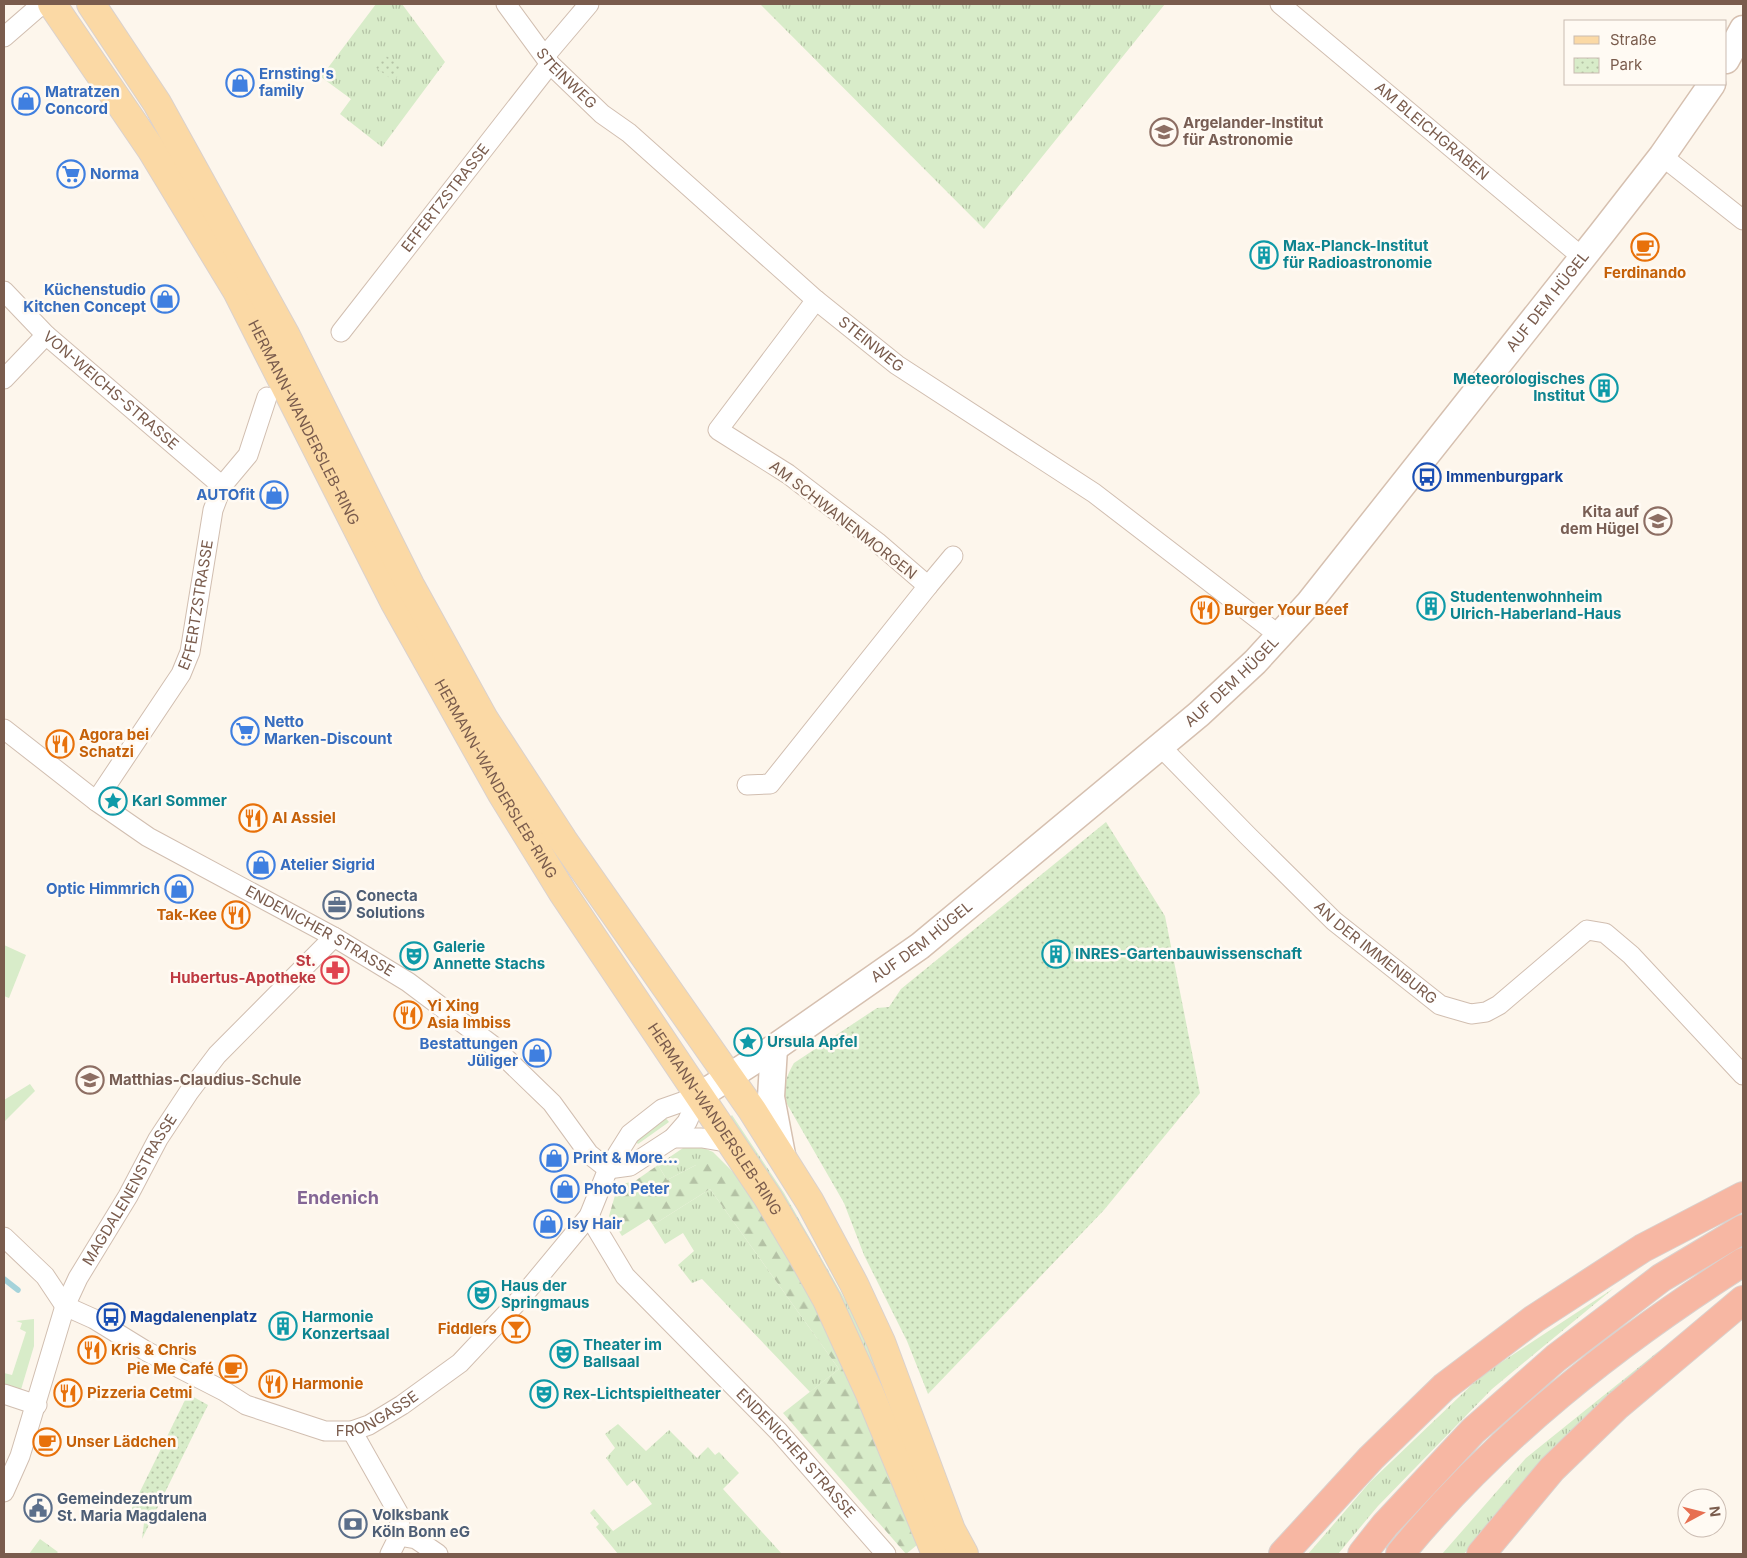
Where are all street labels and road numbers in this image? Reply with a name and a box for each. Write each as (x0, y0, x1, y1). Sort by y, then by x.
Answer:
street label: STEINWEG (532, 44, 601, 113)
street label: AM BLEICHGRABEN (1371, 78, 1493, 184)
street label: EFFERTZSTRASSE (397, 140, 493, 256)
street label: AUF DEM HÜGEL (1502, 247, 1593, 355)
street label: STEINWEG (835, 312, 908, 376)
street label: HERMANN-WANDERSLEB-RING (244, 316, 364, 528)
street label: VON-WEICHS-STRASSE (39, 327, 183, 454)
street label: AM SCHWANENMORGEN (766, 456, 921, 583)
street label: EFFERTZSTRASSE (174, 538, 217, 673)
street label: AUF DEM HÜGEL (1181, 632, 1283, 731)
street label: HERMANN-WANDERSLEB-RING (431, 676, 562, 882)
street label: ENDENICHER STRASSE (242, 881, 398, 980)
street label: AUF DEM HÜGEL (867, 897, 976, 986)
street label: AN DER IMMENBURG (1310, 897, 1441, 1008)
street label: HERMANN-WANDERSLEB-RING (644, 1019, 786, 1219)
street label: MAGDALENENSTRASSE (78, 1110, 181, 1269)
street label: ENDENICHER STRASSE (732, 1384, 860, 1521)
street label: FRONGASSE (336, 1386, 422, 1440)

